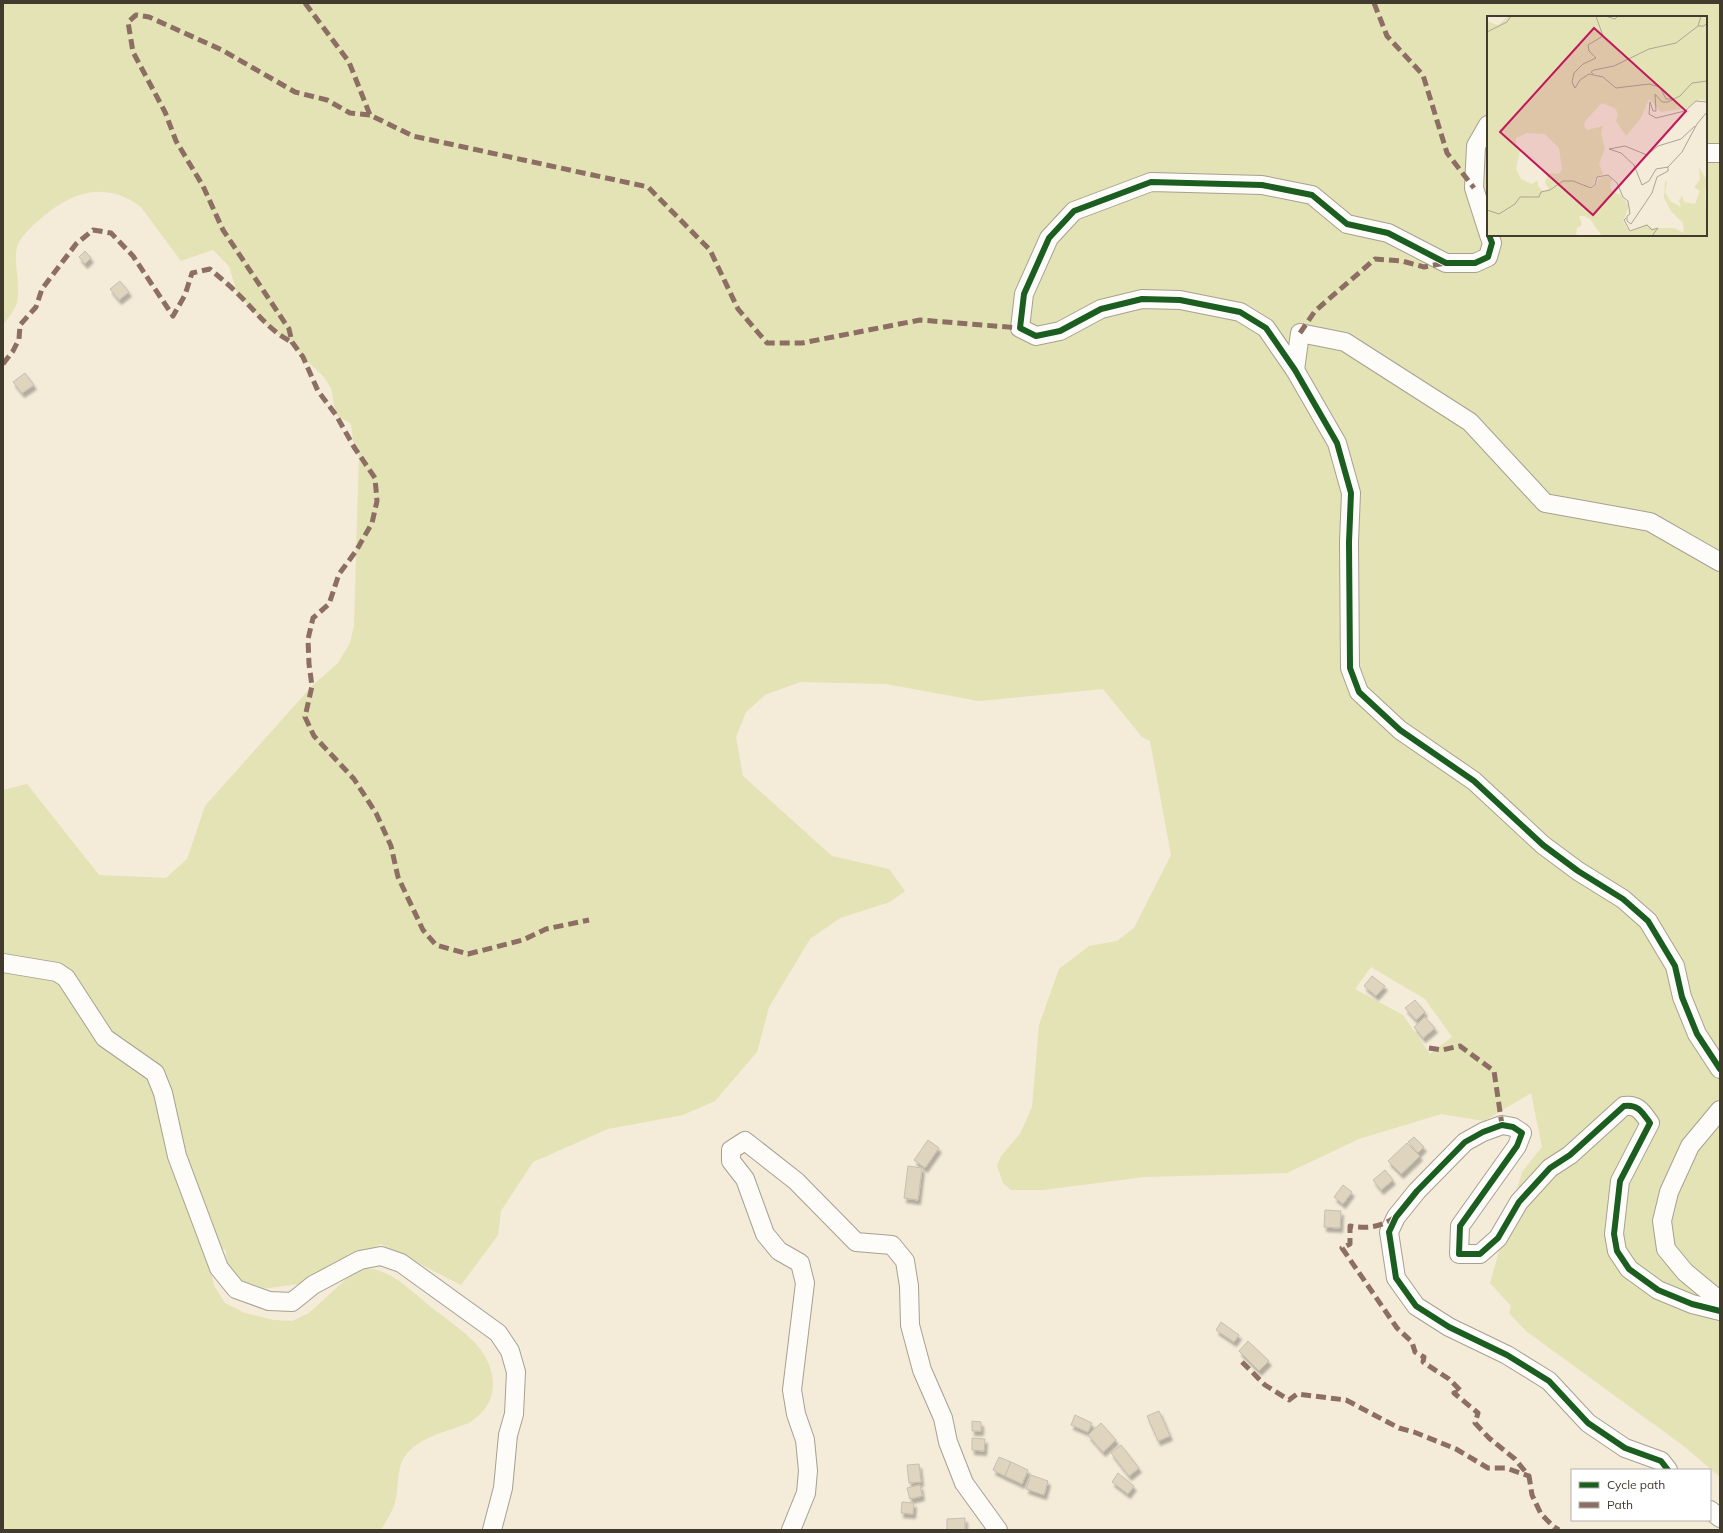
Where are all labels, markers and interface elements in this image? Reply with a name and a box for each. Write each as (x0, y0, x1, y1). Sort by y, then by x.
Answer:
inset map (1487, 16, 1707, 236)
legend (1571, 1469, 1711, 1521)
text: Cycle path (1607, 1477, 1665, 1492)
text: Path (1607, 1497, 1633, 1512)

